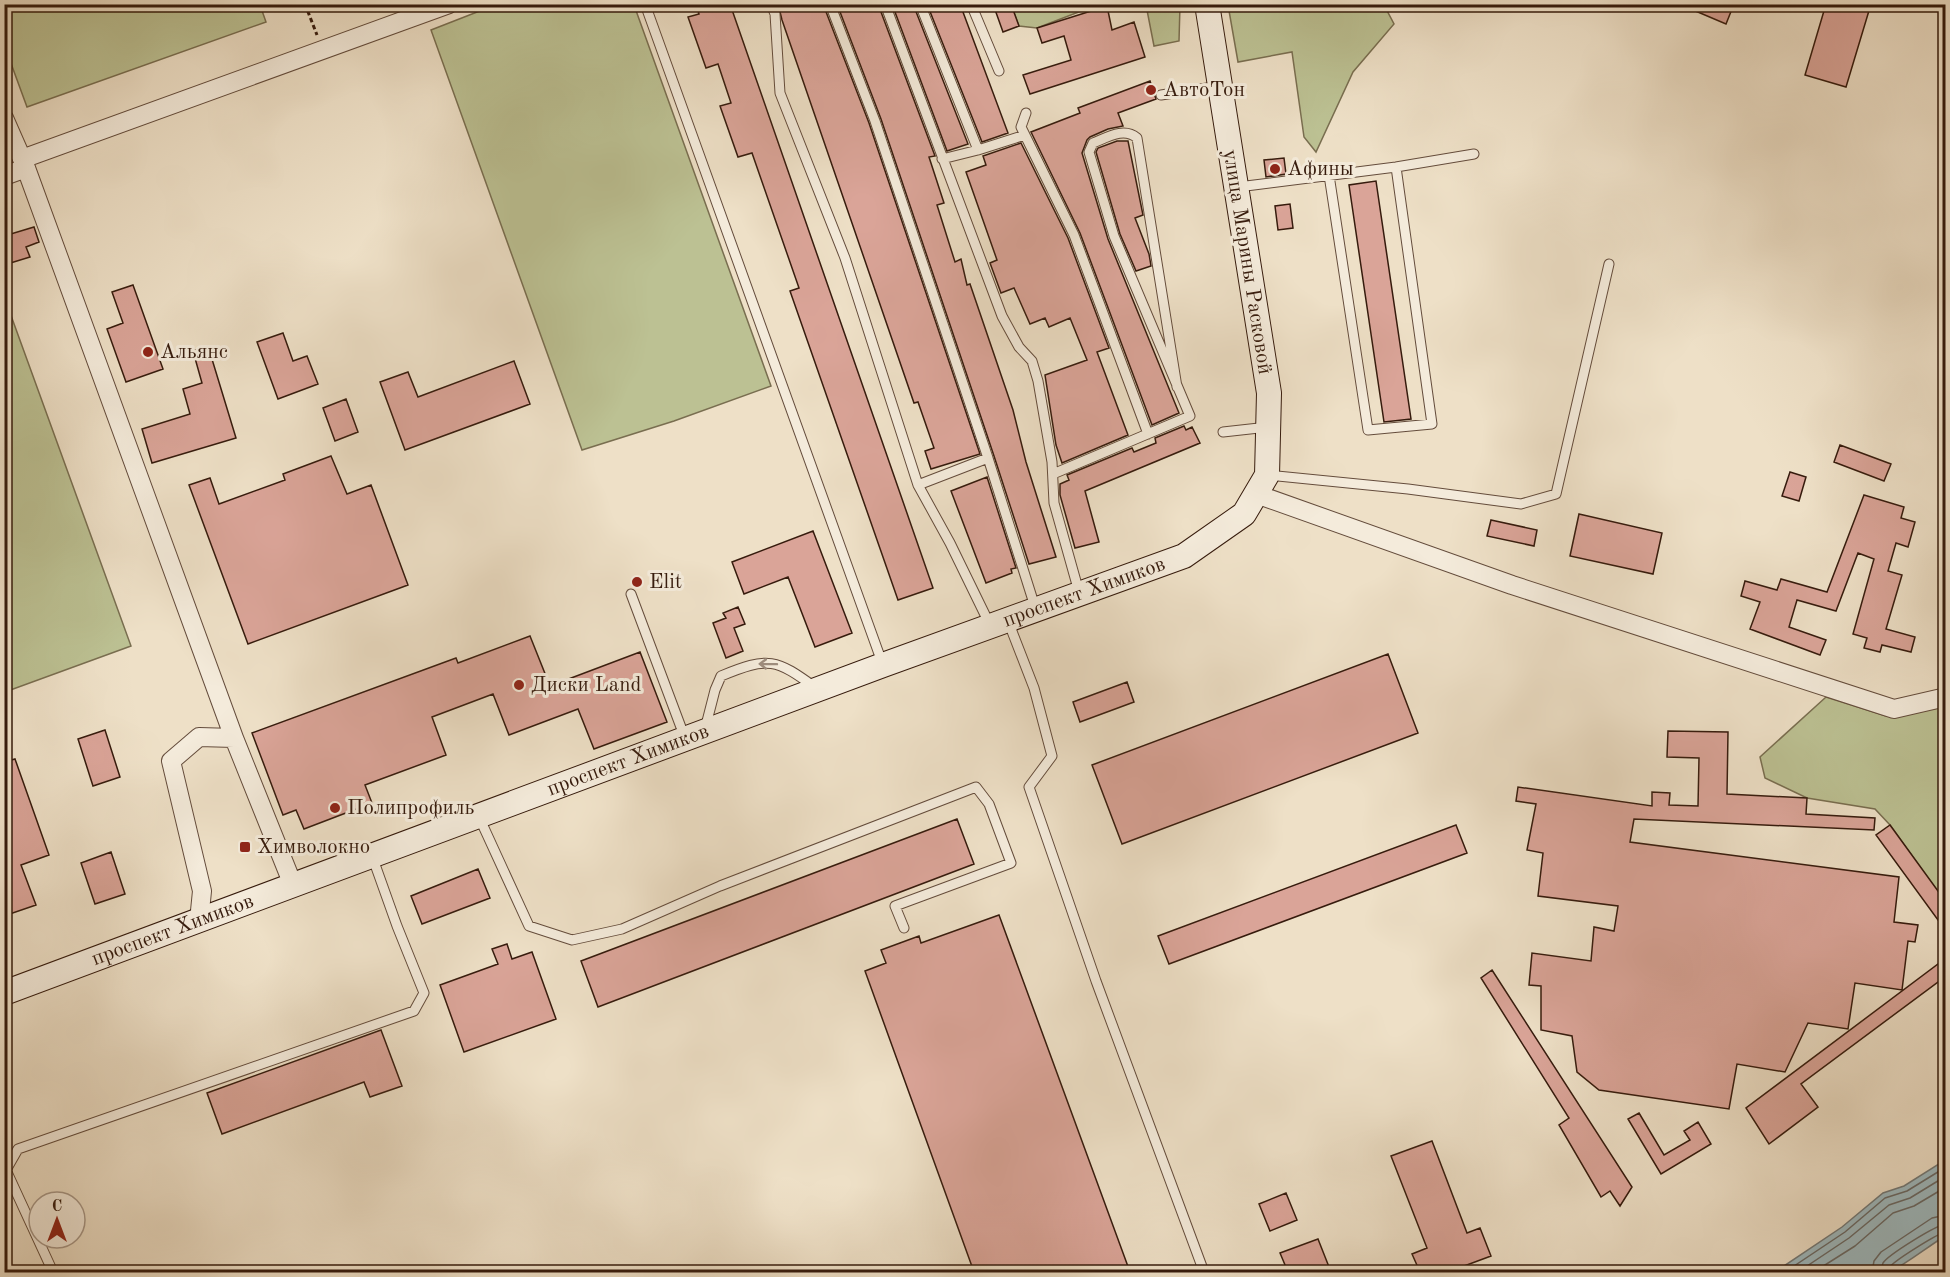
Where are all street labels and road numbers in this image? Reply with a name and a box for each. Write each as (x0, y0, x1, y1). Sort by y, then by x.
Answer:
street label: улица Марины Расковой (1219, 148, 1275, 376)
street label: проспект Химиков (1000, 553, 1168, 631)
street label: проспект Химиков (544, 720, 712, 800)
street label: проспект Химиков (89, 890, 256, 970)

